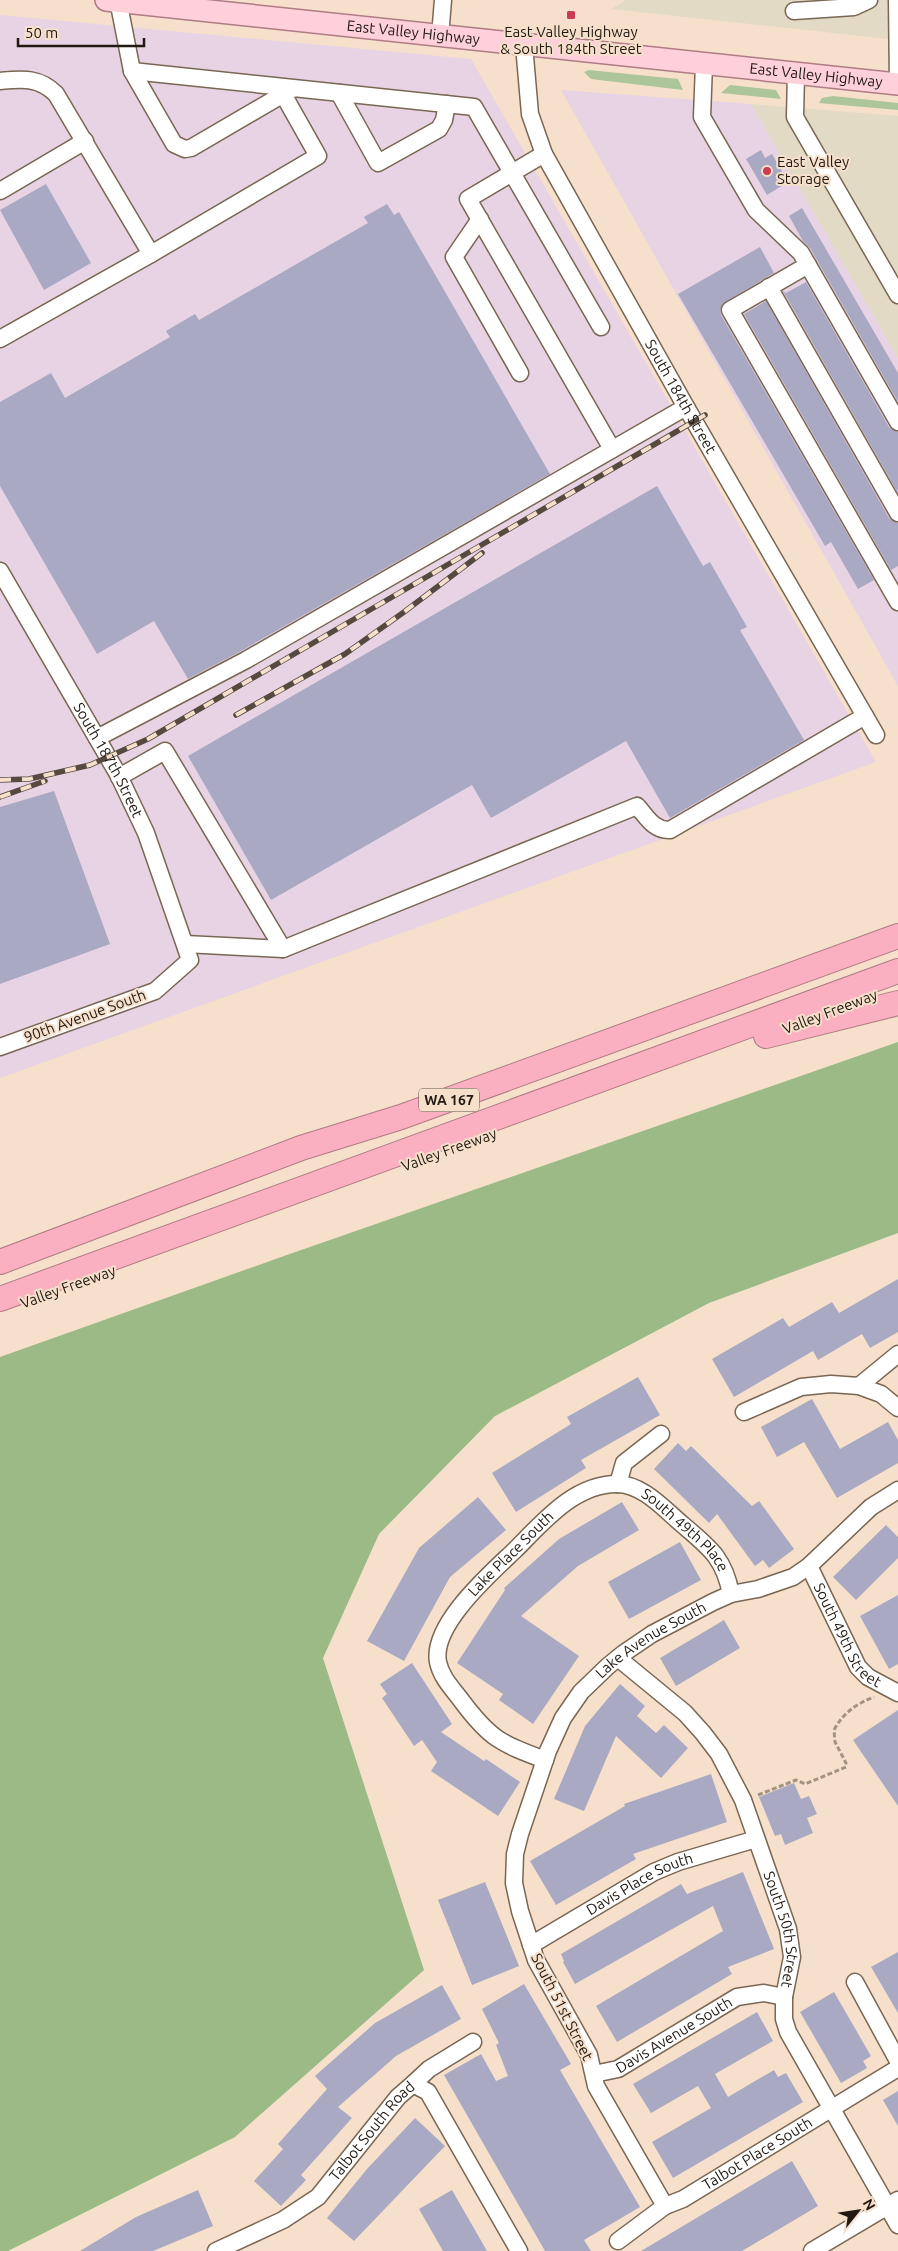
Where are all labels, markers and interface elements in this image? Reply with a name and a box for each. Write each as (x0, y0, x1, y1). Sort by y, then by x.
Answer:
marker: East Valley Highway & South 184th Street (565, 9, 577, 21)
scale bar (18, 15, 144, 47)
street label: East Valley Highway (346, 17, 481, 48)
place label: East Valley Highway & South 184th Street (500, 23, 642, 57)
text: 50 m (25, 24, 58, 41)
street label: East Valley Highway (749, 59, 883, 90)
place label: East Valley Storage (777, 153, 849, 187)
marker: East Valley Storage (761, 165, 773, 177)
street label: South 184th Street (642, 336, 720, 456)
street label: South 187th Street (70, 699, 147, 820)
street label: 90th Avenue South (22, 986, 148, 1045)
street label: Valley Freeway (780, 986, 880, 1037)
road number: WA 167 (419, 1088, 479, 1112)
street label: Valley Freeway (399, 1124, 499, 1175)
street label: Valley Freeway (18, 1261, 118, 1312)
street label: South 49th Place (639, 1484, 732, 1574)
street label: Lake Place South (464, 1507, 557, 1599)
street label: South 49th Street (811, 1580, 884, 1690)
street label: Lake Avenue South (592, 1598, 709, 1681)
street label: Davis Place South (583, 1849, 695, 1918)
street label: South 50th Street (761, 1869, 801, 1989)
street label: South 51st Street (528, 1950, 597, 2063)
street label: Davis Avenue South (612, 1993, 735, 2076)
street label: Talbot South Road (325, 2078, 418, 2184)
street label: Talbot Place South (699, 2113, 815, 2193)
north arrow (833, 2186, 883, 2236)
text: N (860, 2196, 879, 2213)

